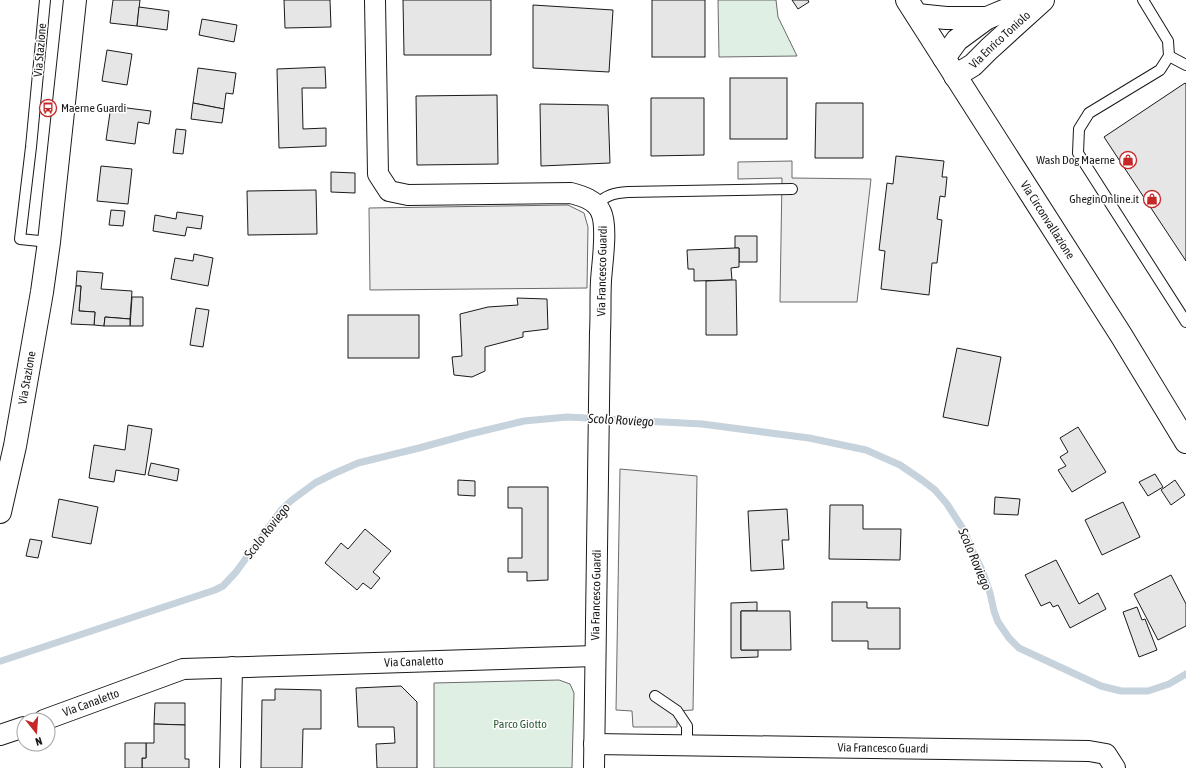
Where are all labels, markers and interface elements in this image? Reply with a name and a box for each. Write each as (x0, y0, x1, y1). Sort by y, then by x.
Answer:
street label: Via Enrico Toniolo (967, 8, 1033, 71)
street label: Via Stazione (31, 23, 49, 77)
bus stop icon: Maerne Guardi (38, 98, 58, 118)
place label: Maerne Guardi (61, 101, 126, 115)
shop icon: Wash Dog Maerne (1118, 150, 1138, 170)
place label: Wash Dog Maerne (1036, 153, 1115, 167)
street label: Via Circonvallazione (1017, 178, 1078, 262)
shop icon: GheginOnline.it (1142, 189, 1162, 209)
place label: GheginOnline.it (1069, 192, 1140, 206)
street label: Via Francesco Guardi (594, 226, 610, 316)
street label: Via Stazione (15, 350, 39, 406)
water label: Scolo Roviego (587, 411, 654, 429)
water label: Scolo Roviego (240, 500, 293, 562)
water label: Scolo Roviego (955, 525, 995, 592)
street label: Via Francesco Guardi (588, 550, 604, 640)
street label: Via Canaletto (384, 654, 444, 670)
street label: Via Canaletto (61, 686, 122, 720)
north arrow (16, 712, 56, 752)
park label: Parco Giotto (493, 717, 547, 731)
text: N (34, 735, 44, 748)
street label: Via Francesco Guardi (837, 740, 929, 756)

